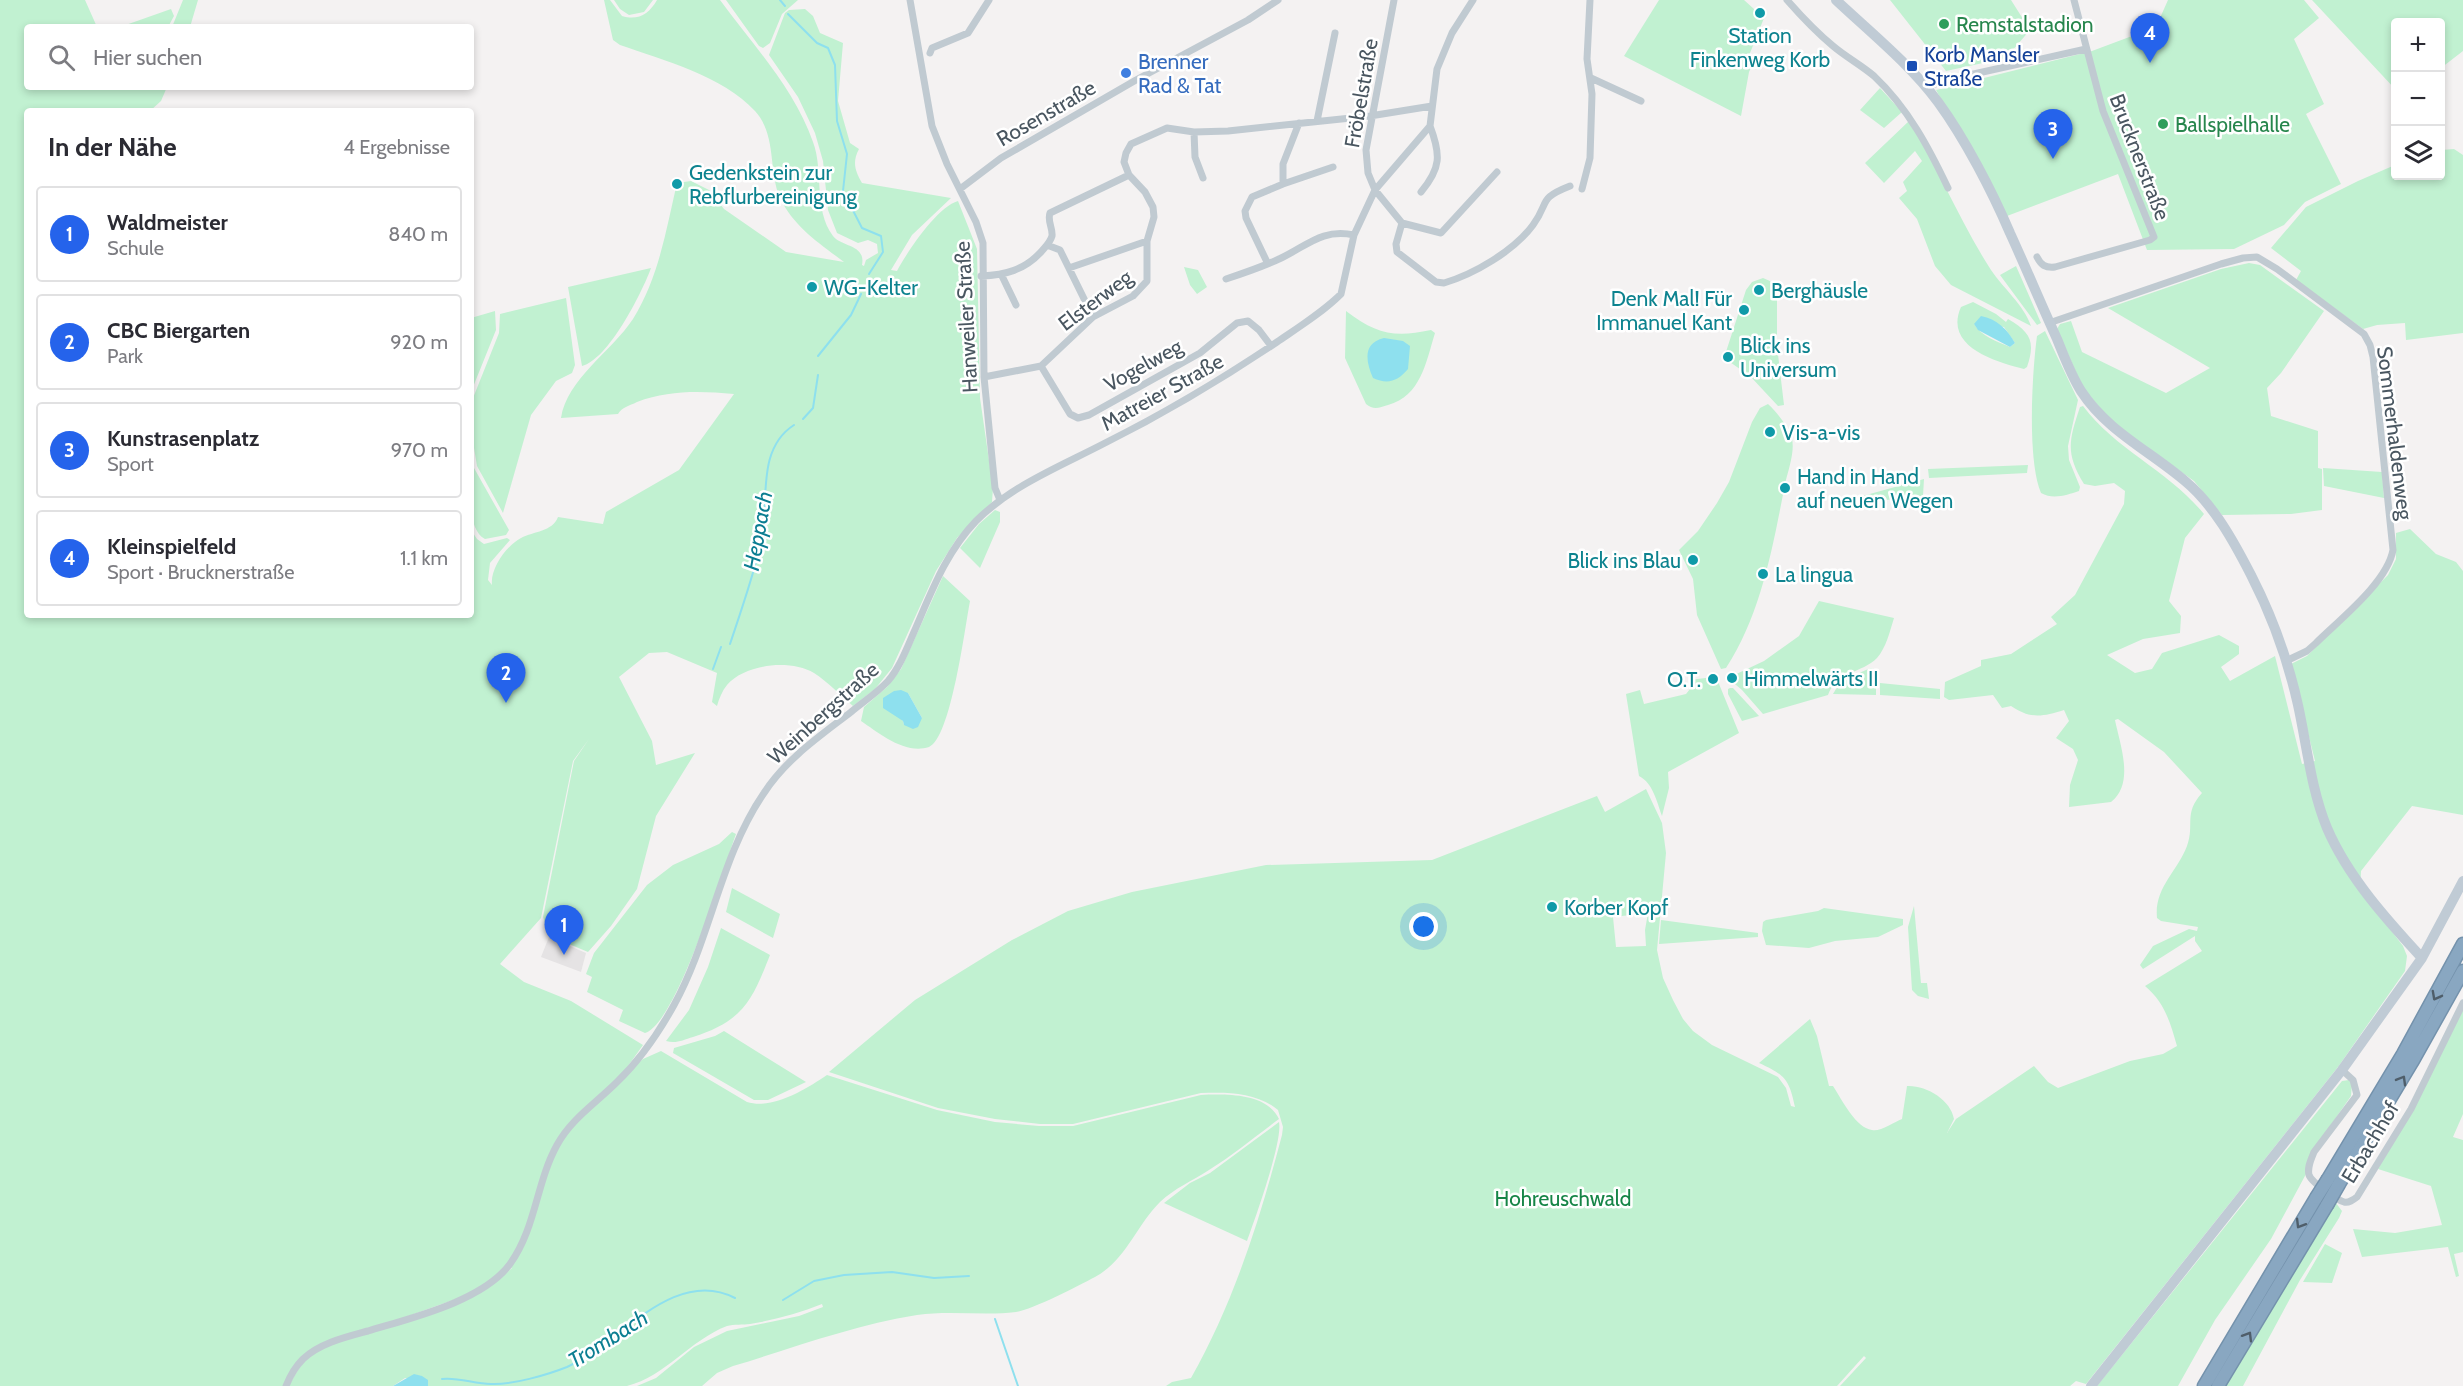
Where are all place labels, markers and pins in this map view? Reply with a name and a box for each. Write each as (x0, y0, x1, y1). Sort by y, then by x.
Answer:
marker: Station Finkenweg Korb (1753, 6, 1767, 20)
place label: Remstalstadion (1956, 12, 2094, 37)
pin: 4 (2130, 14, 2170, 63)
marker: Remstalstadion (1937, 17, 1951, 31)
place label: Station Finkenweg Korb (1690, 23, 1830, 72)
place label: Korb Mansler Straße (1924, 42, 2040, 91)
place label: Brenner Rad & Tat (1138, 49, 1221, 98)
marker: Korb Mansler Straße (1905, 59, 1919, 73)
marker: Brenner Rad & Tat (1119, 66, 1133, 80)
pin: 3 (2034, 110, 2072, 159)
place label: Ballspielhalle (2175, 112, 2290, 137)
marker: Ballspielhalle (2156, 117, 2170, 131)
place label: Gedenkstein zur Rebflurbereinigung (689, 160, 857, 209)
marker: Gedenkstein zur Rebflurbereinigung (670, 177, 684, 191)
place label: WG-Kelter (824, 275, 918, 300)
place label: Berghäusle (1771, 278, 1868, 303)
marker: WG-Kelter (805, 280, 819, 294)
marker: Berghäusle (1752, 283, 1766, 297)
place label: Denk Mal! Für Immanuel Kant (1596, 286, 1732, 335)
marker: Denk Mal! Für Immanuel Kant (1737, 303, 1751, 317)
place label: Blick ins Universum (1740, 333, 1837, 382)
marker: Blick ins Universum (1721, 350, 1735, 364)
place label: Vis-a-vis (1782, 420, 1861, 445)
marker: Vis-a-vis (1763, 425, 1777, 439)
place label: Hand in Hand auf neuen Wegen (1797, 464, 1953, 513)
marker: Hand in Hand auf neuen Wegen (1778, 481, 1792, 495)
place label: Blick ins Blau (1567, 548, 1681, 573)
marker: Blick ins Blau (1686, 553, 1700, 567)
place label: La lingua (1775, 562, 1853, 587)
marker: La lingua (1756, 567, 1770, 581)
pin: 2 (486, 654, 526, 703)
place label: Himmelwärts II (1744, 666, 1879, 691)
place label: O.T. (1667, 667, 1701, 692)
marker: Himmelwärts II (1725, 671, 1739, 685)
marker: O.T. (1706, 672, 1720, 686)
place label: Korber Kopf (1564, 895, 1668, 920)
marker: Korber Kopf (1545, 900, 1559, 914)
pin: 1 (544, 906, 584, 955)

